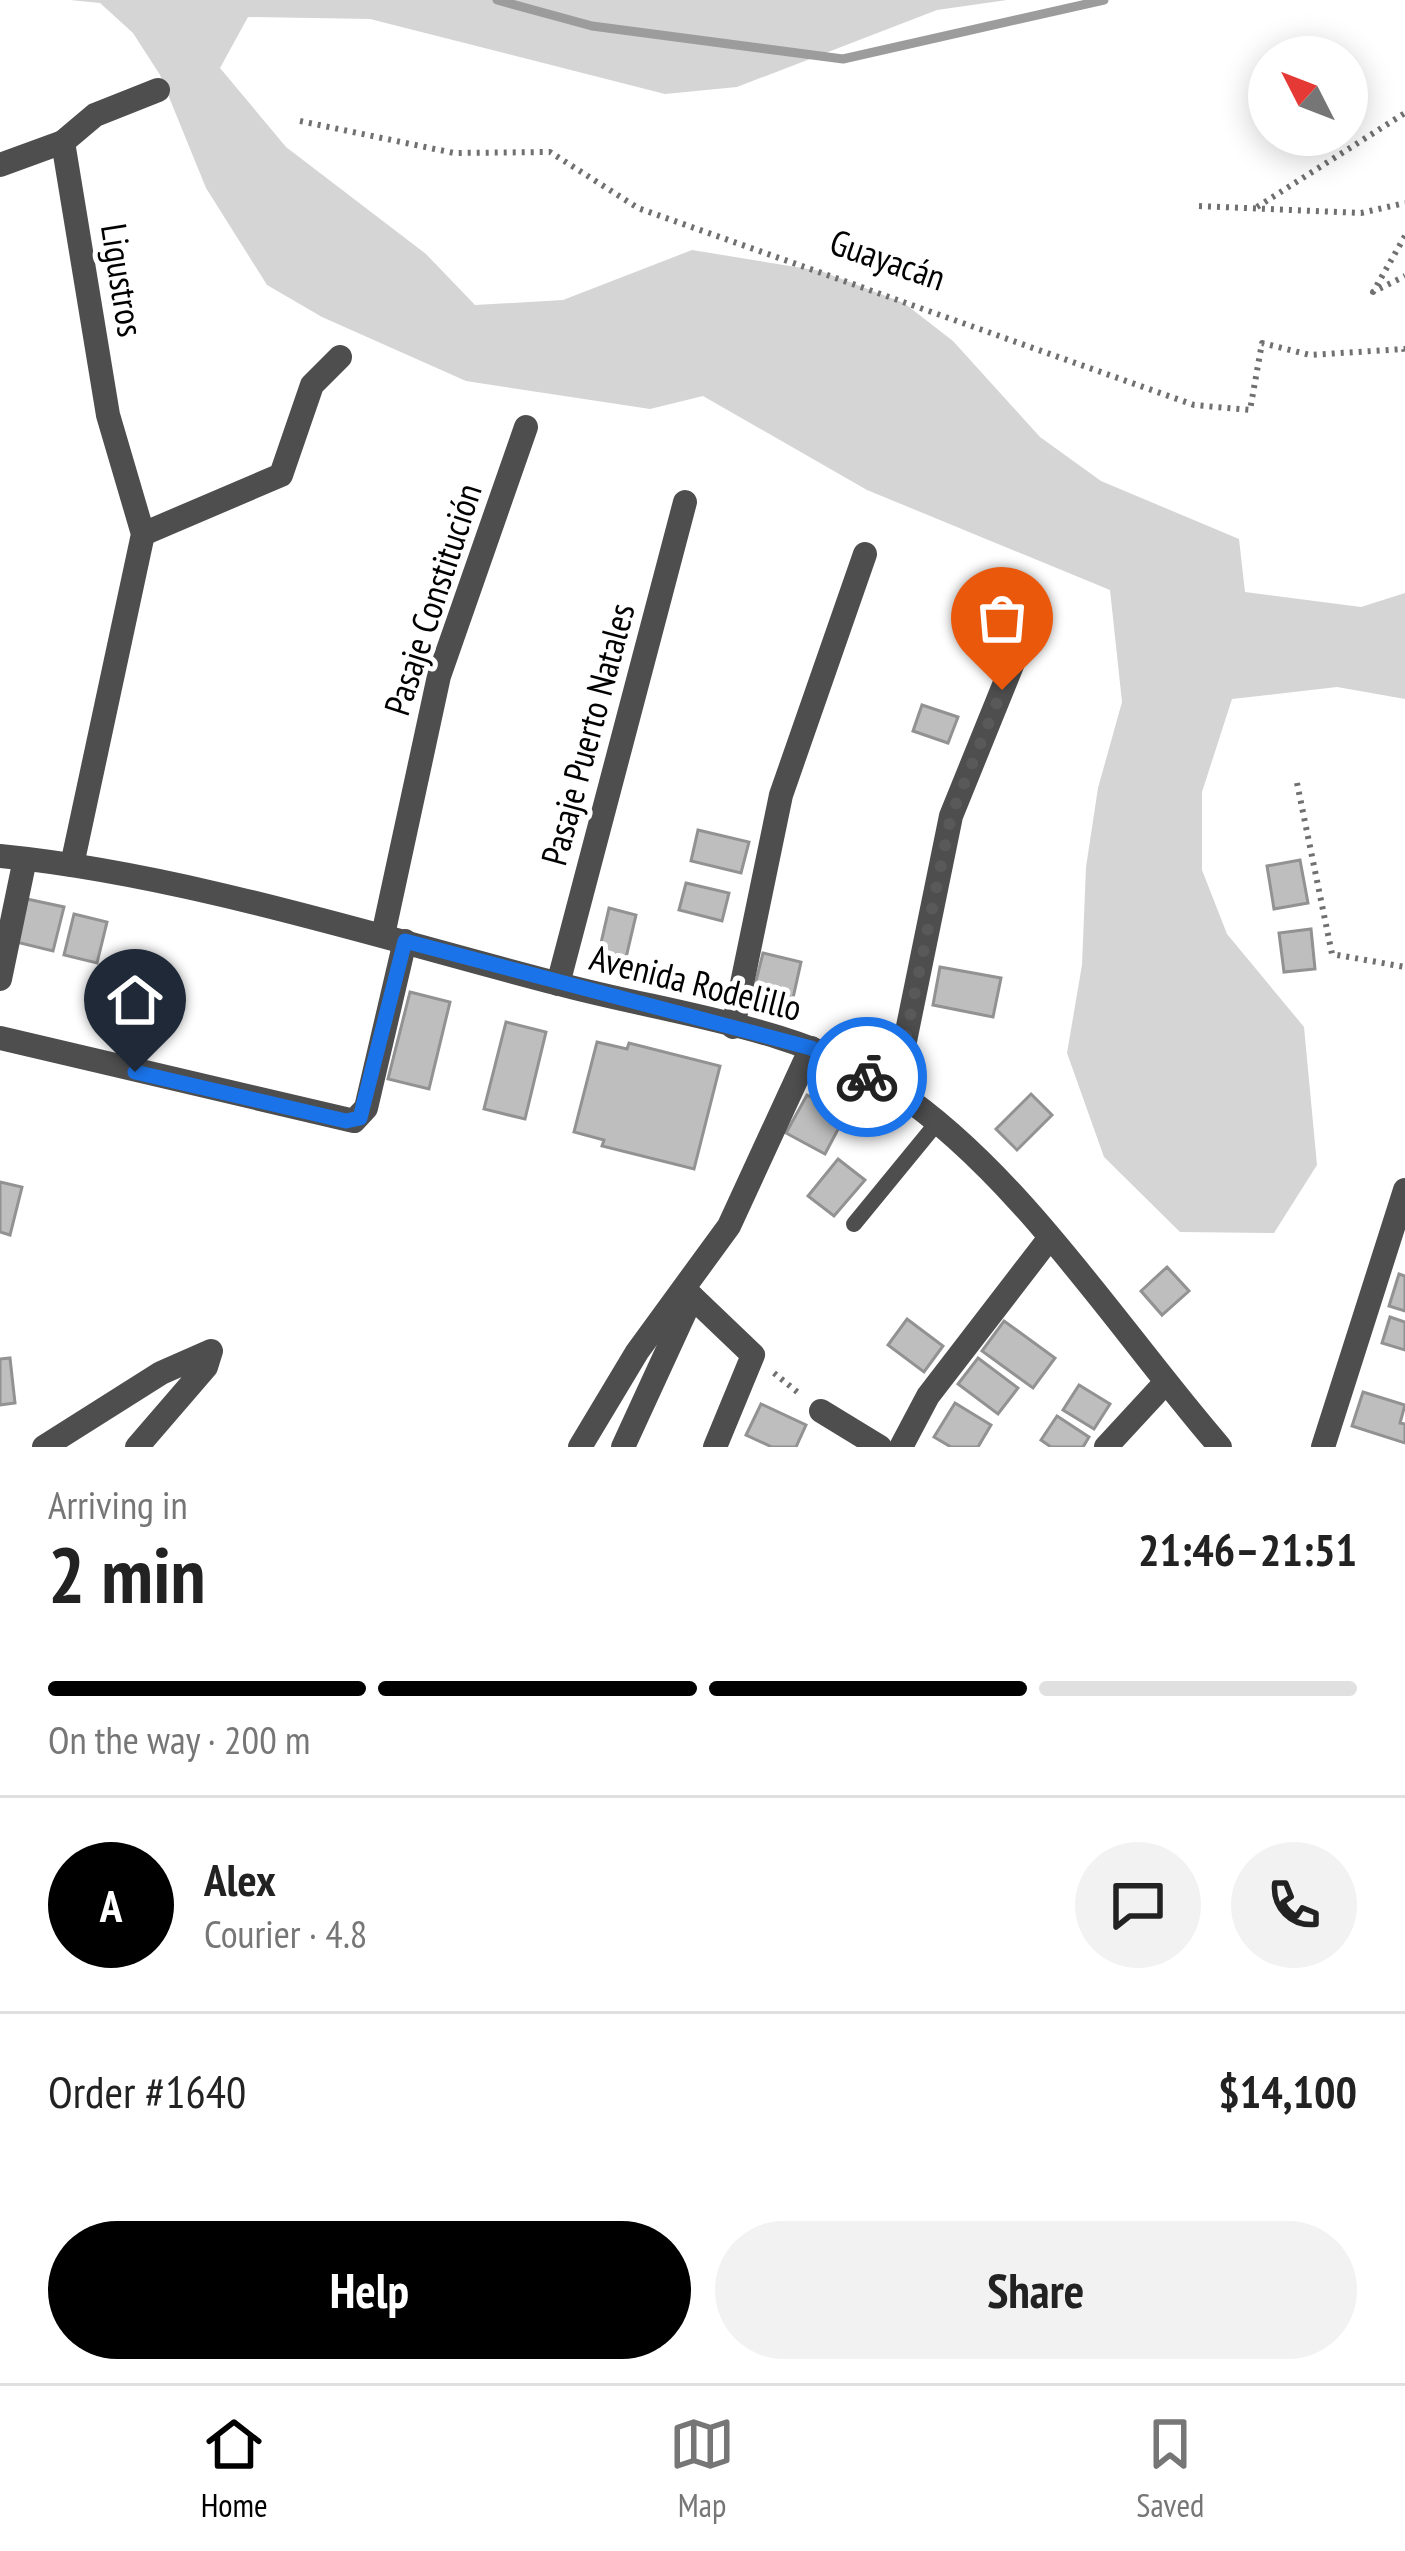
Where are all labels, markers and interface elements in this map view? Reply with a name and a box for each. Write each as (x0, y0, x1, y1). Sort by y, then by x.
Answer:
north arrow (1248, 36, 1368, 156)
map controls (1248, 36, 1368, 156)
street label: Guayacán (824, 217, 952, 301)
street label: Ligustros (91, 220, 155, 340)
street label: Pasaje Constitución (372, 477, 492, 721)
pin (951, 567, 1053, 690)
icon: bag (969, 585, 1035, 651)
street label: Pasaje Puerto Natales (529, 598, 645, 870)
street label: Avenida Rodelillo (585, 933, 807, 1031)
pin (84, 949, 186, 1072)
icon: home (102, 967, 168, 1033)
courier (807, 1017, 927, 1137)
icon: bike (834, 1044, 900, 1110)
text: Arriving in (48, 1479, 188, 1530)
text: 21:46–21:51 (1138, 1520, 1357, 1578)
text: 2 min (48, 1524, 206, 1625)
text: On the way · 200 m (48, 1714, 310, 1765)
button: chat (1075, 1842, 1201, 1968)
button: phone (1231, 1842, 1357, 1968)
text: Alex (204, 1850, 276, 1908)
text: A (100, 1876, 122, 1934)
text: Courier · 4.8 (204, 1908, 367, 1959)
text: Order #1640 (48, 2062, 246, 2120)
text: $14,100 (1218, 2062, 1357, 2120)
button: Help (48, 2221, 691, 2359)
button: Share (715, 2221, 1357, 2359)
tab: Home (201, 2411, 268, 2526)
tab: Map (669, 2411, 735, 2526)
tab: Saved (1136, 2411, 1204, 2526)

